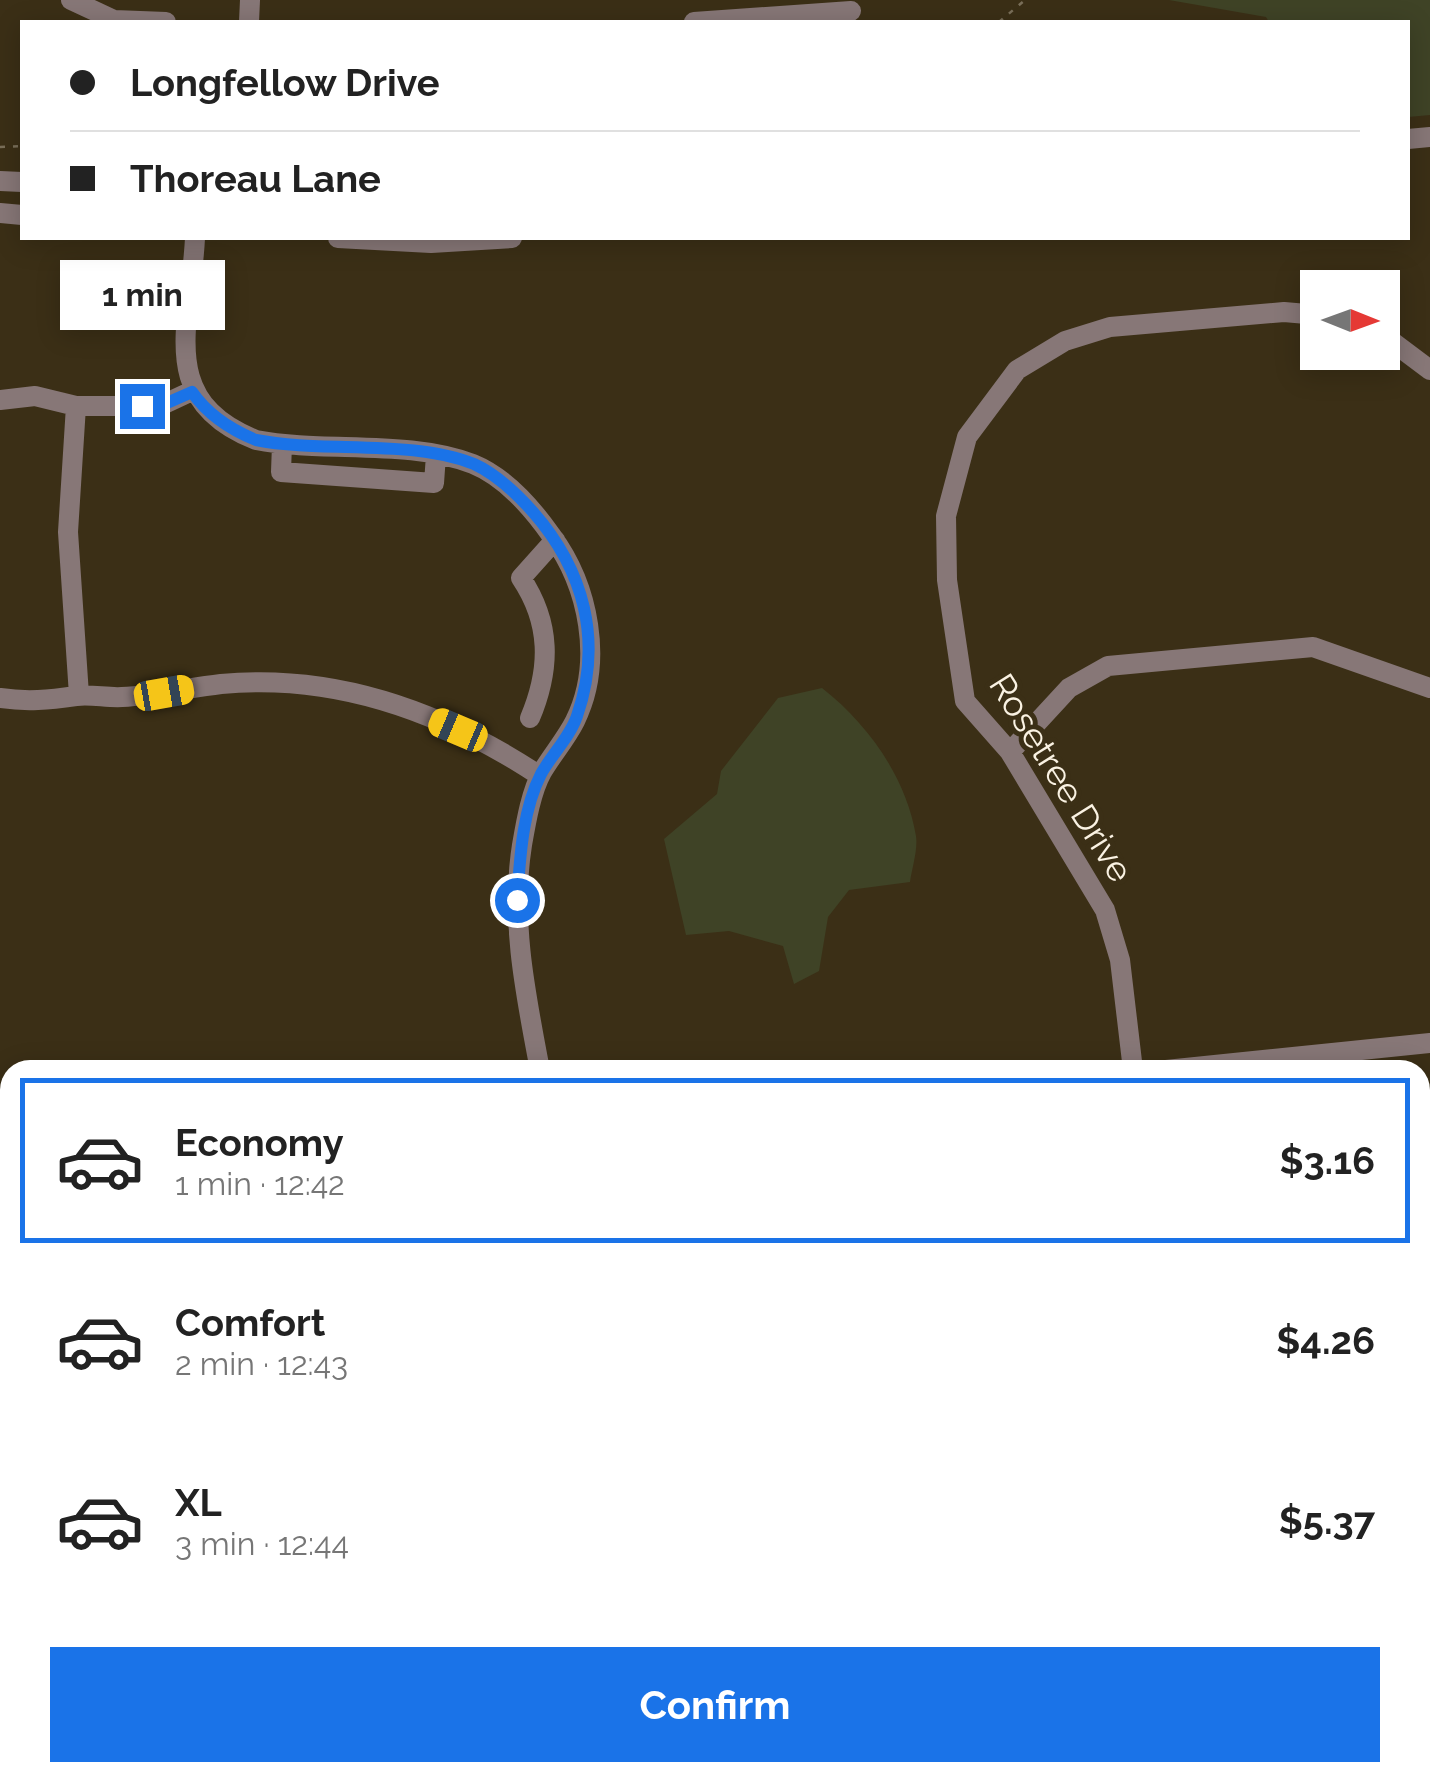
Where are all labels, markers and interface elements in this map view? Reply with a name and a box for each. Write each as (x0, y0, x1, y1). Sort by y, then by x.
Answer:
text: Longfellow Drive (130, 60, 440, 105)
text: Thoreau Lane (130, 156, 381, 201)
callout: 1 min (59, 261, 224, 331)
north arrow (1300, 270, 1400, 370)
map controls (1300, 270, 1400, 370)
text: 1 min (102, 276, 183, 313)
route end (120, 384, 165, 429)
street label: Rosetree Drive (981, 666, 1142, 889)
car (132, 673, 196, 713)
car (425, 704, 491, 756)
route start (495, 878, 540, 923)
icon: car (55, 1116, 145, 1206)
text: Economy (175, 1120, 344, 1165)
text: $3.16 (1280, 1138, 1375, 1183)
text: 1 min · 12:42 (175, 1165, 345, 1202)
icon: car (55, 1296, 145, 1386)
text: Comfort (175, 1300, 325, 1345)
text: $4.26 (1276, 1318, 1375, 1363)
text: 2 min · 12:43 (175, 1345, 348, 1382)
icon: car (55, 1476, 145, 1566)
text: XL (175, 1480, 222, 1525)
text: $5.37 (1279, 1498, 1375, 1543)
text: 3 min · 12:44 (175, 1525, 349, 1562)
button: Confirm (50, 1647, 1380, 1762)

